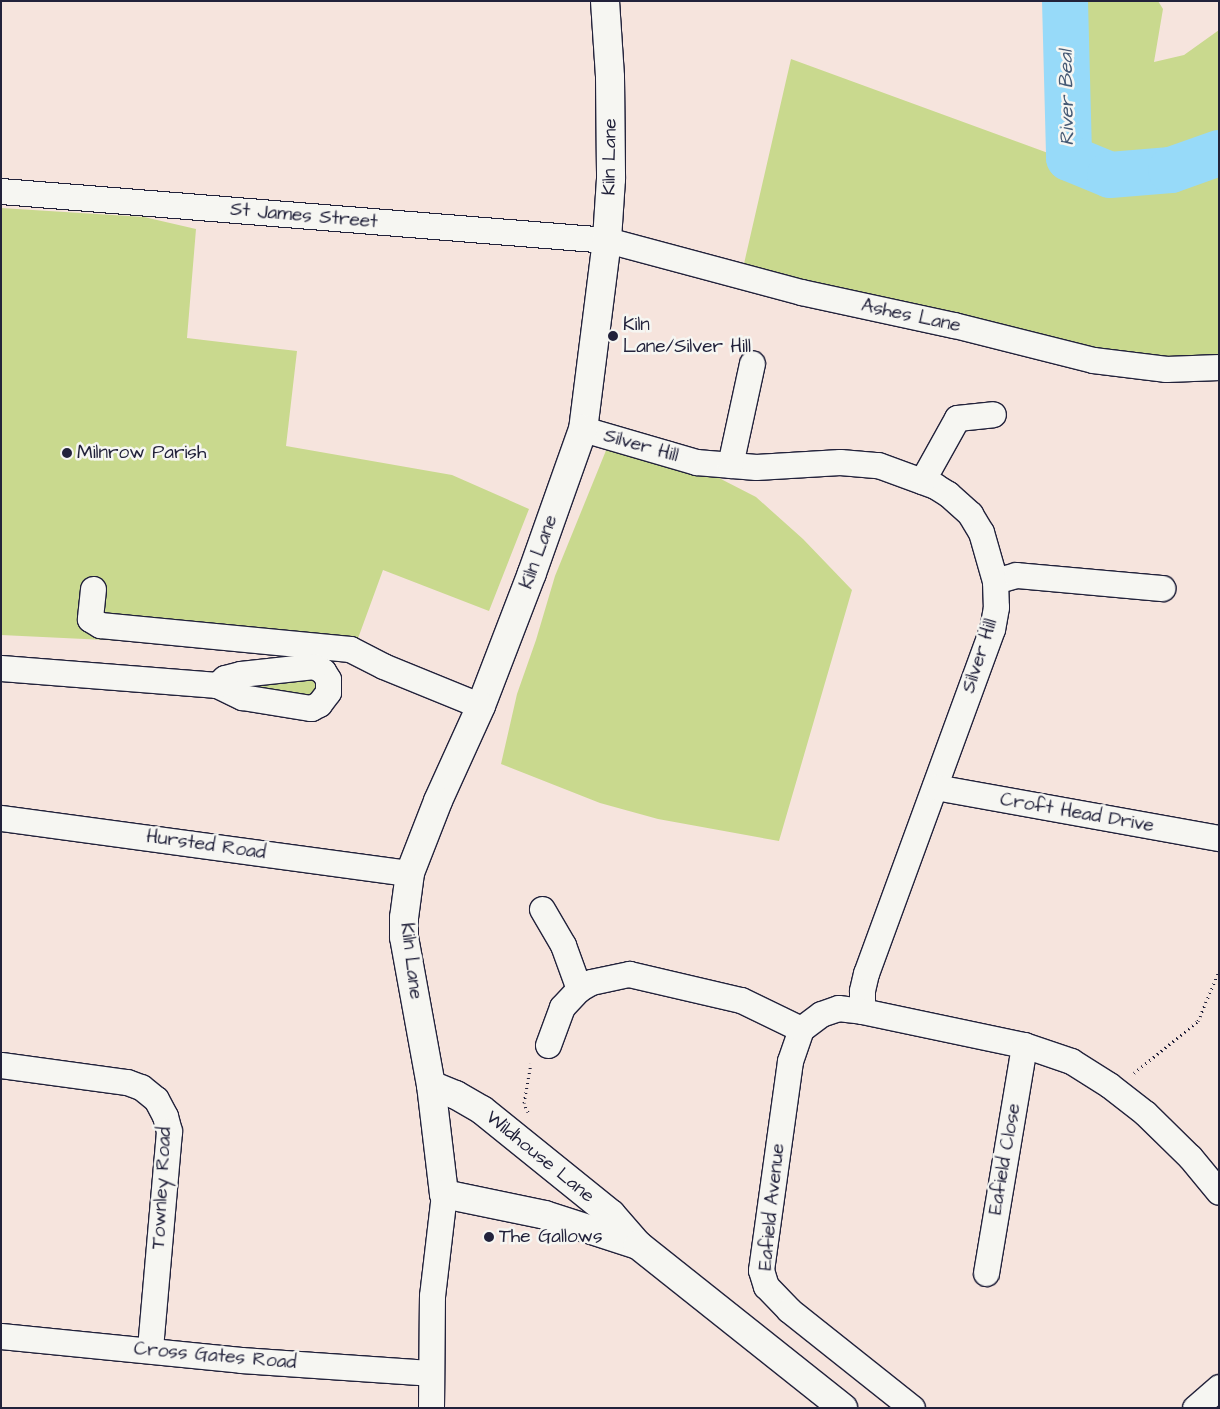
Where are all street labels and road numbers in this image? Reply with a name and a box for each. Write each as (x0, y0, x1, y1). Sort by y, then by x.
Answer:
street label: Kiln Lane (598, 118, 622, 196)
street label: St James Street (229, 198, 379, 234)
street label: Ashes Lane (859, 294, 963, 338)
street label: Silver Hill (601, 424, 681, 468)
street label: Kiln Lane (515, 512, 563, 592)
street label: Silver Hill (957, 616, 1003, 696)
street label: Croft Head Drive (998, 788, 1156, 838)
street label: Hursted Road (145, 825, 267, 865)
street label: Kiln Lane (395, 921, 427, 1001)
street label: Eafield Close (984, 1102, 1026, 1216)
street label: Wildhouse Lane (481, 1106, 599, 1208)
street label: Townley Road (147, 1126, 177, 1250)
street label: Eafield Avenue (754, 1142, 790, 1272)
street label: Cross Gates Road (133, 1338, 297, 1374)

